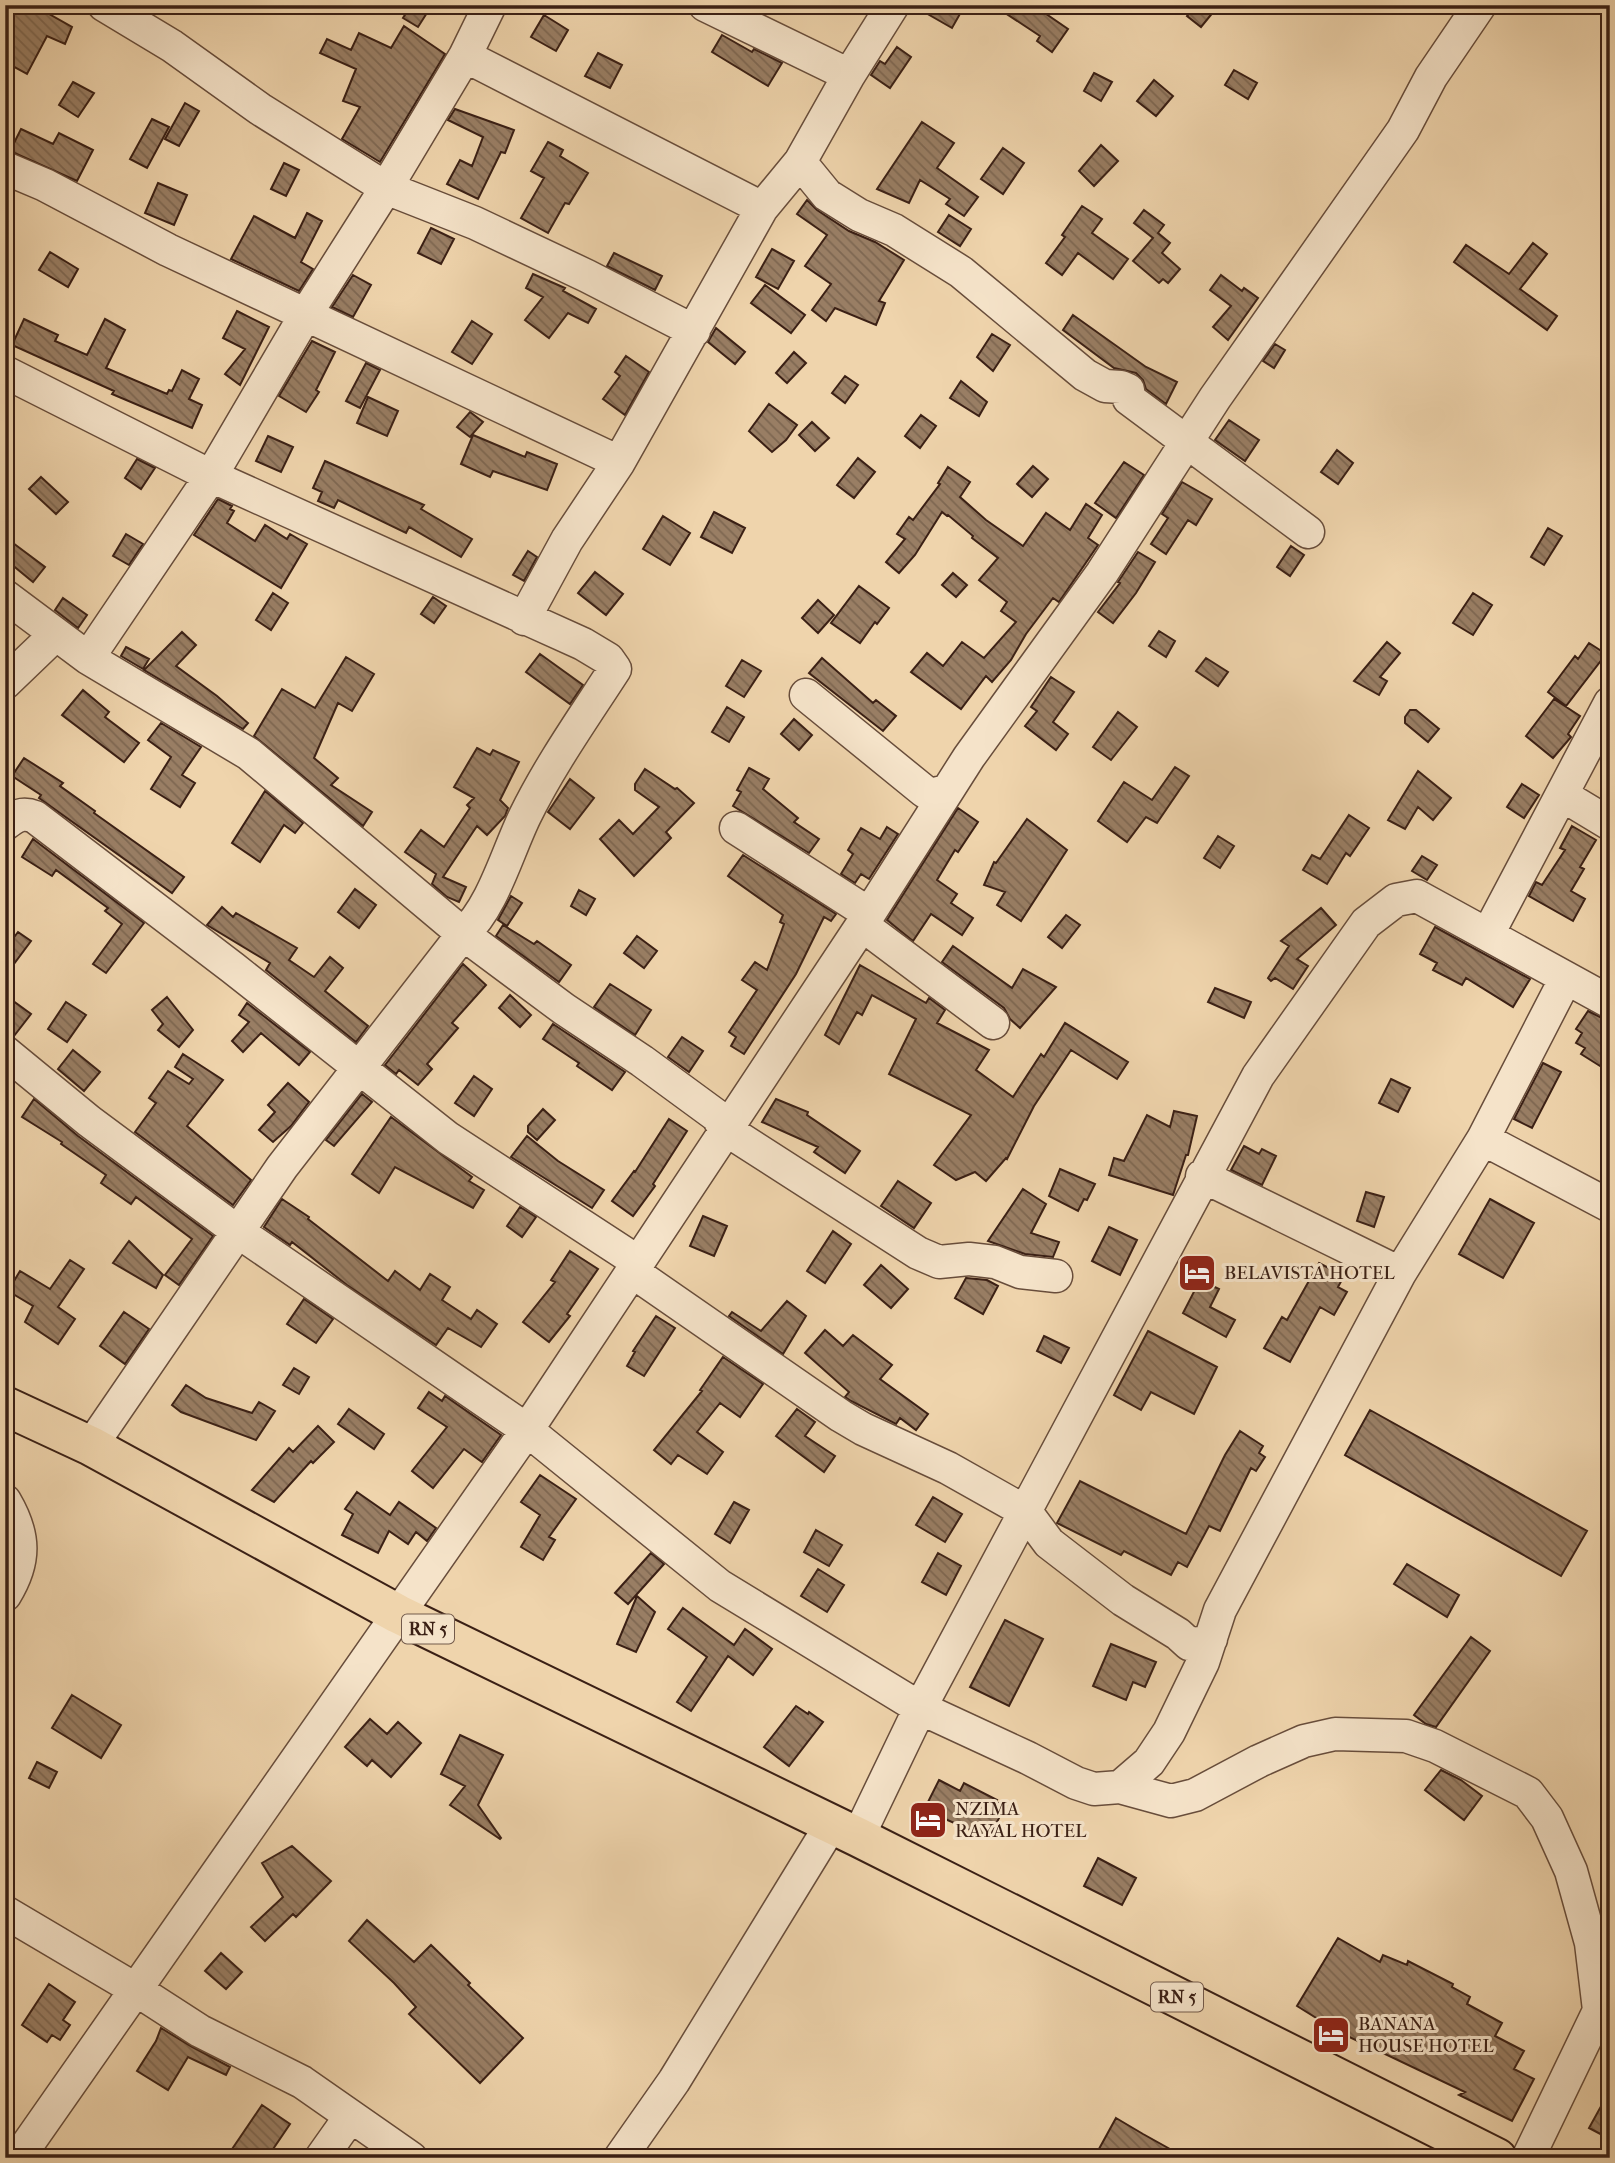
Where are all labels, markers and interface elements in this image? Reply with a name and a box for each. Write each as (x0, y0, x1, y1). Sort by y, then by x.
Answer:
hotel icon: BELAVISTA HOTEL (1176, 1252, 1218, 1294)
place label: BELAVISTA HOTEL (1224, 1262, 1395, 1284)
road number: RN 5 (402, 1614, 454, 1644)
place label: NZIMA RAYAL HOTEL (955, 1798, 1087, 1842)
hotel icon: NZIMA RAYAL HOTEL (907, 1799, 949, 1841)
road number: RN 5 (1151, 1982, 1203, 2011)
place label: BANANA HOUSE HOTEL (1358, 2013, 1494, 2057)
hotel icon: BANANA HOUSE HOTEL (1310, 2014, 1352, 2056)

